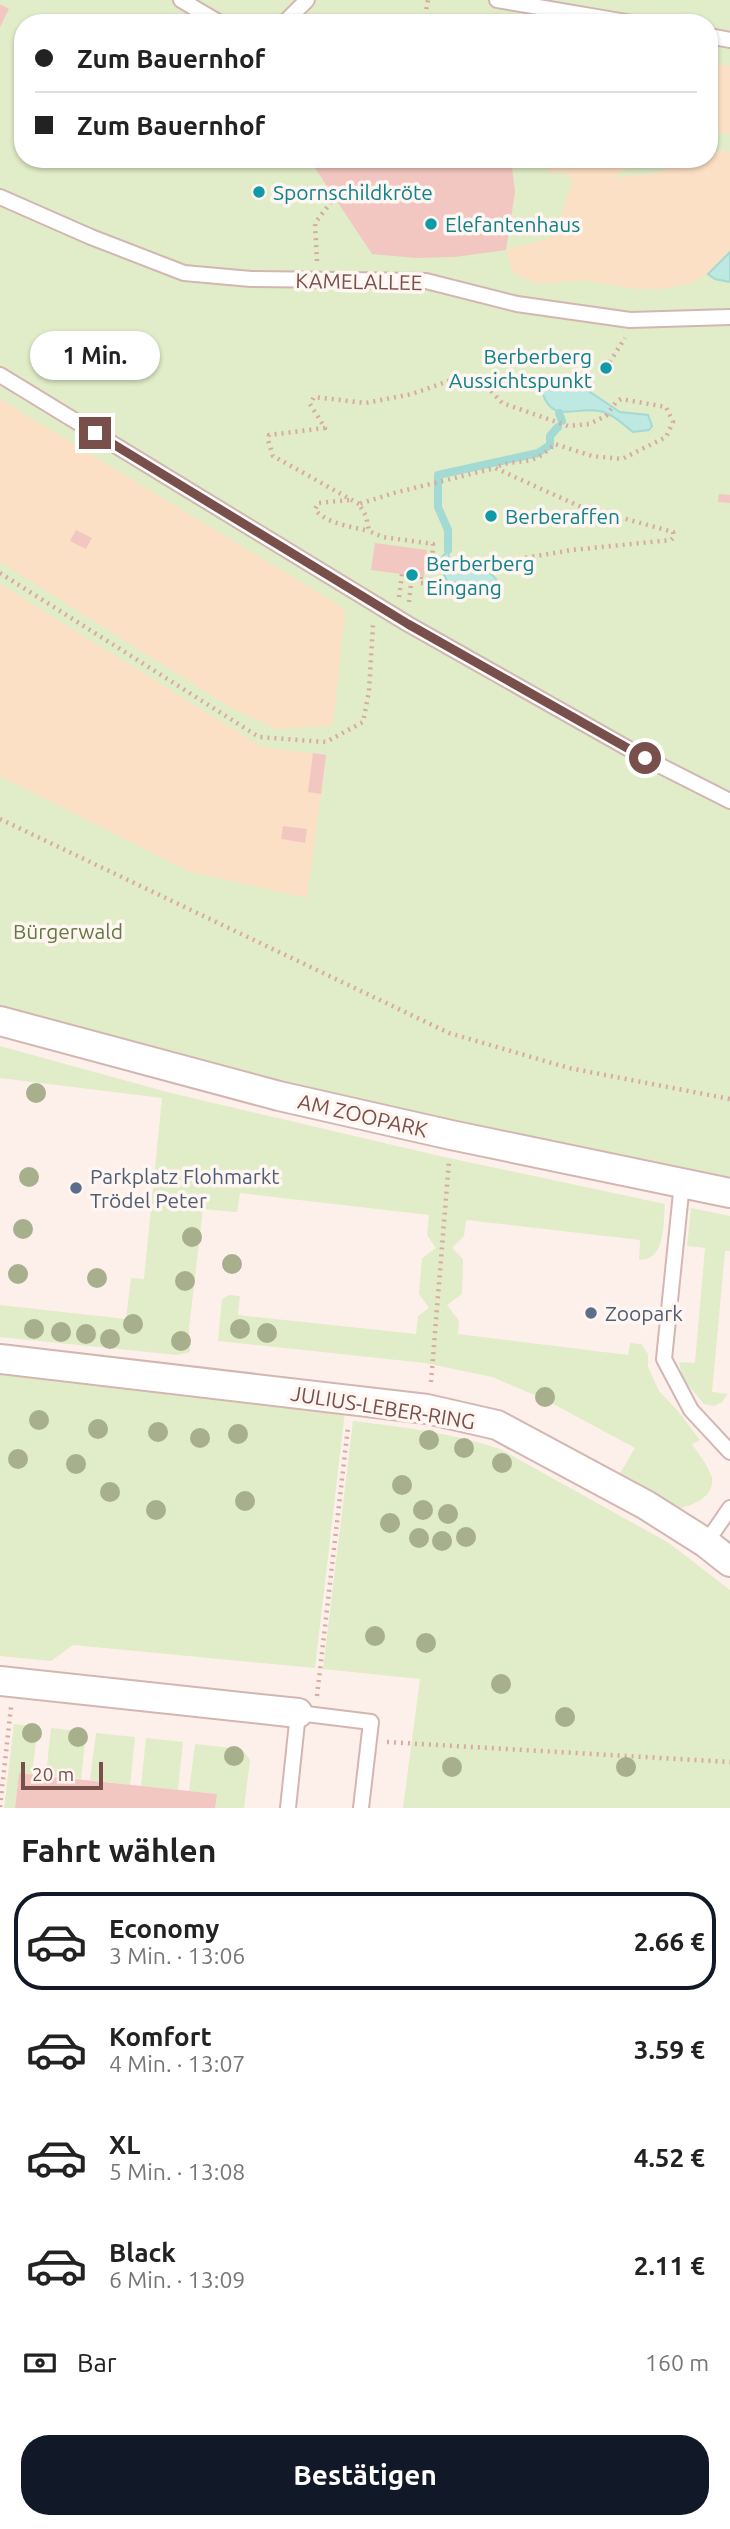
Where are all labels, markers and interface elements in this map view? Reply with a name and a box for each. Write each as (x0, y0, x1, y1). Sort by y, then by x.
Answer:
text: Zum Bauernhof (77, 44, 265, 73)
text: Zum Bauernhof (77, 111, 265, 140)
place label: Spornschildkröte (273, 180, 433, 204)
marker: Spornschildkröte (251, 184, 267, 200)
place label: Elefantenhaus (445, 212, 580, 236)
marker: Elefantenhaus (423, 216, 439, 232)
street label: KAMELALLEE (295, 268, 423, 294)
callout: 1 Min. (30, 332, 160, 380)
text: 1 Min. (63, 343, 127, 368)
place label: Berberberg Aussichtspunkt (449, 344, 592, 392)
marker: Berberberg Aussichtspunkt (598, 360, 614, 376)
route end (79, 417, 111, 449)
place label: Berberaffen (505, 504, 620, 528)
marker: Berberaffen (483, 508, 499, 524)
place label: Berberberg Eingang (426, 551, 535, 599)
marker: Berberberg Eingang (404, 567, 420, 583)
route start (629, 742, 661, 774)
park label: Bürgerwald (13, 919, 123, 943)
street label: AM ZOOPARK (296, 1088, 430, 1142)
place label: Parkplatz Flohmarkt Trödel Peter (90, 1164, 280, 1212)
marker: Parkplatz Flohmarkt Trödel Peter (68, 1180, 84, 1196)
place label: Zoopark (605, 1301, 683, 1325)
marker: Zoopark (583, 1305, 599, 1321)
street label: JULIUS-LEBER-RING (289, 1381, 477, 1433)
scale bar (21, 1759, 103, 1791)
text: 20 m (32, 1763, 74, 1785)
text: Fahrt wählen (21, 1832, 216, 1868)
icon: car (25, 1910, 88, 1973)
text: Economy (109, 1914, 219, 1943)
text: 2.66 € (634, 1927, 705, 1956)
text: 3 Min. · 13:06 (109, 1943, 245, 1968)
icon: car (25, 2018, 88, 2081)
text: Komfort (109, 2022, 212, 2051)
text: 3.59 € (634, 2035, 705, 2064)
text: 4 Min. · 13:07 (109, 2051, 245, 2076)
icon: car (25, 2126, 88, 2189)
text: XL (109, 2130, 140, 2159)
text: 4.52 € (634, 2143, 705, 2172)
text: 5 Min. · 13:08 (109, 2159, 245, 2184)
icon: car (25, 2234, 88, 2297)
text: Black (109, 2238, 176, 2267)
text: 2.11 € (634, 2251, 705, 2280)
text: 6 Min. · 13:09 (109, 2267, 245, 2292)
icon: cash (21, 2344, 59, 2382)
text: Bar (77, 2348, 117, 2377)
text: 160 m (645, 2350, 709, 2375)
button: Bestätigen (21, 2435, 709, 2515)

